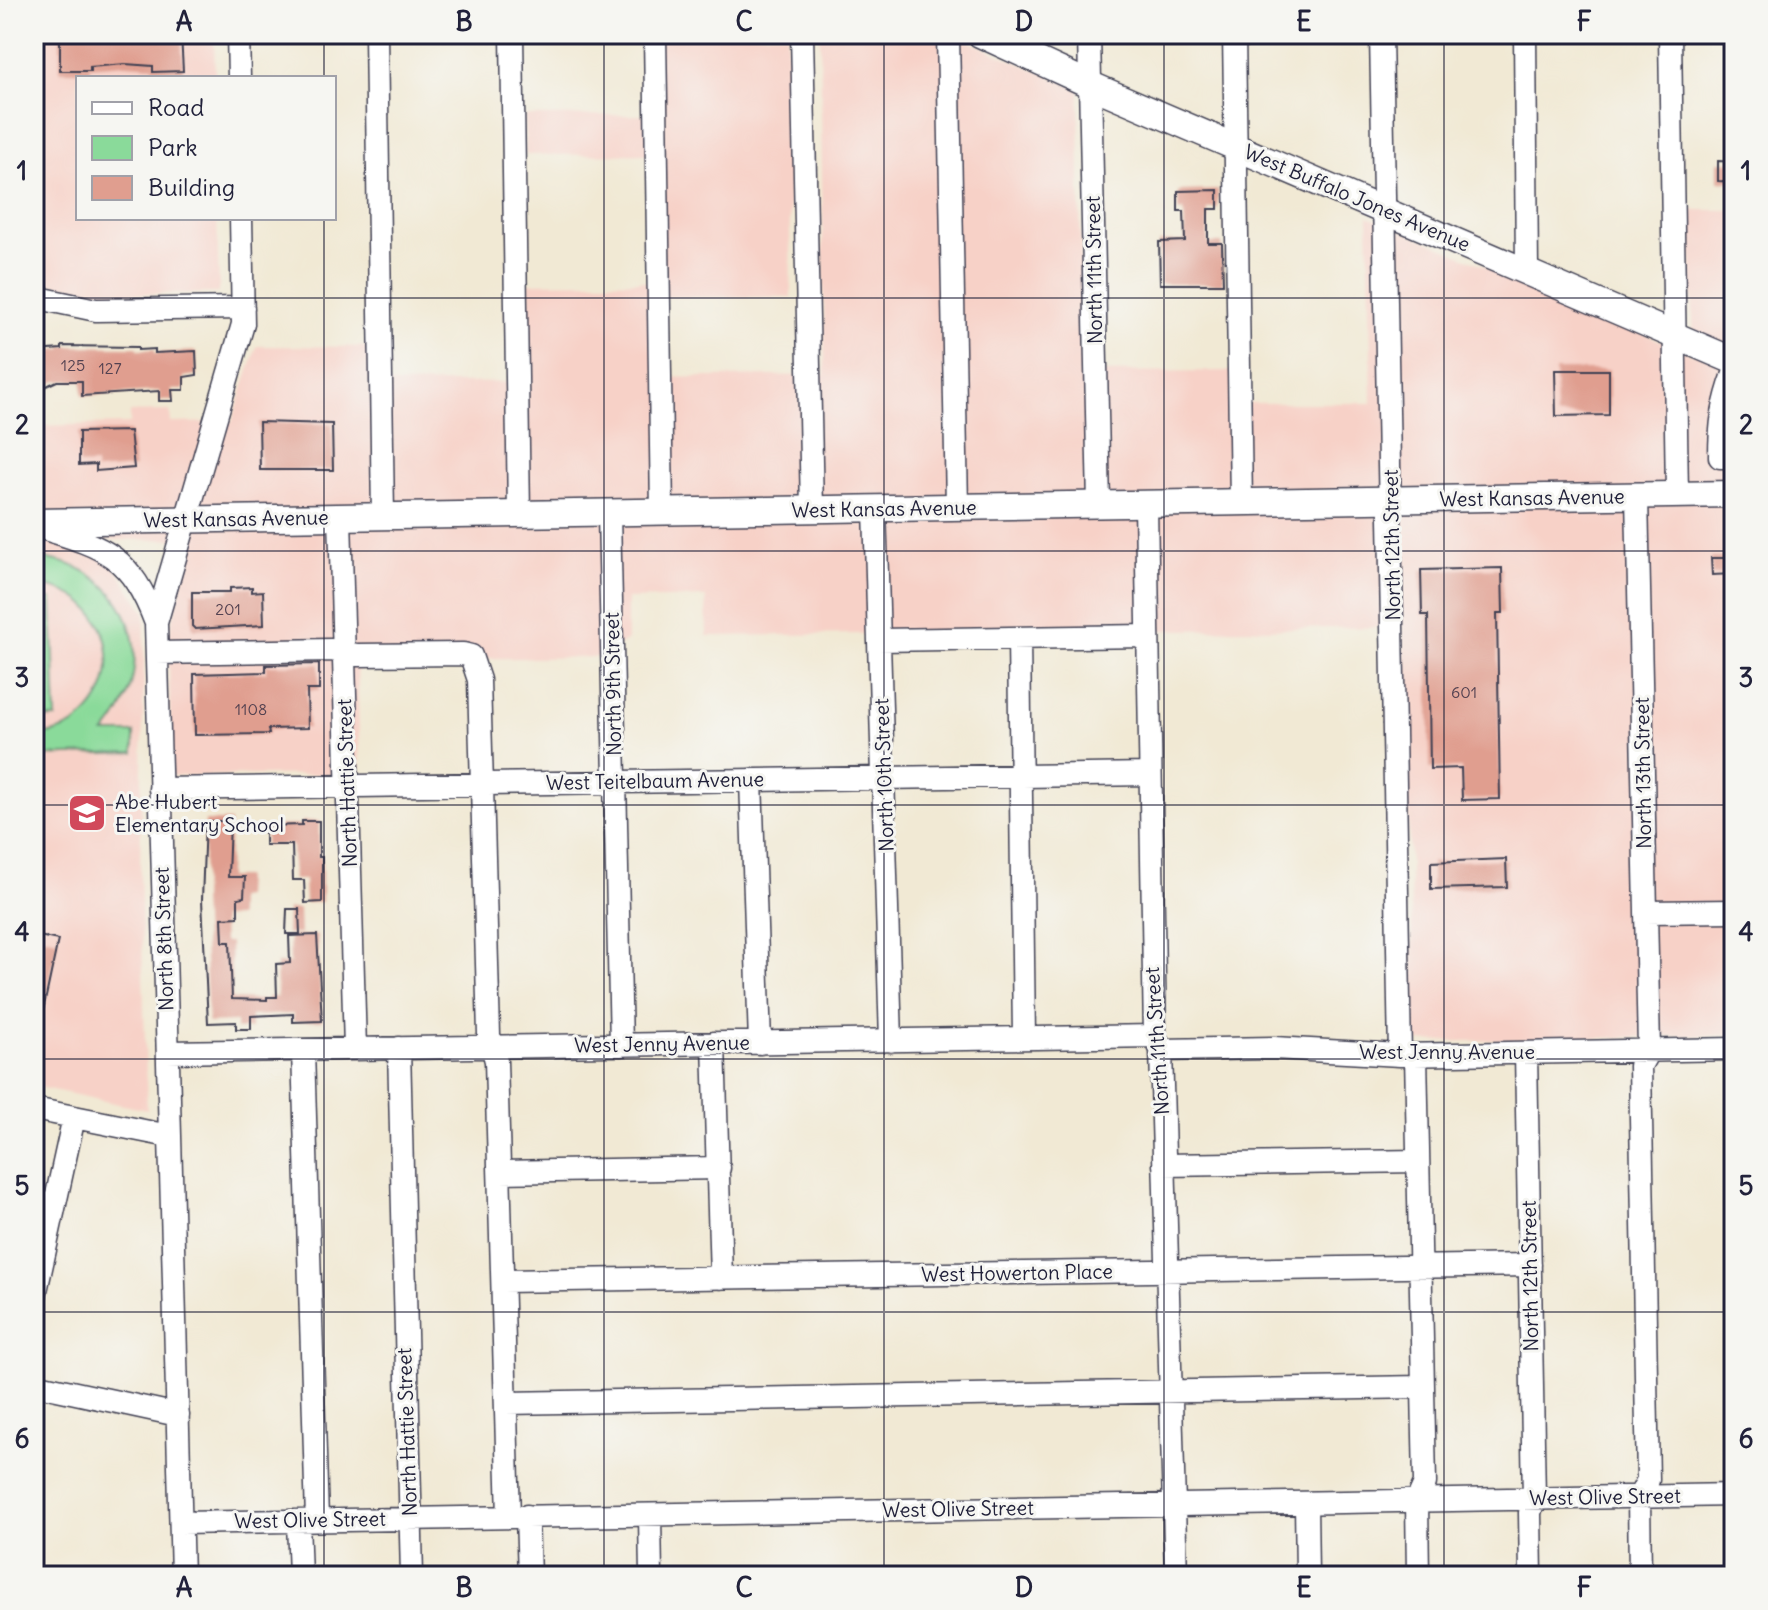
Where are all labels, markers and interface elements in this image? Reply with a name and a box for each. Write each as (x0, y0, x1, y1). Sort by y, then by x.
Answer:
text: A (176, 5, 193, 38)
text: B (455, 5, 473, 38)
text: C (735, 5, 753, 38)
text: D (1015, 5, 1033, 38)
text: E (1296, 5, 1312, 38)
text: F (1577, 5, 1592, 38)
legend (76, 76, 336, 220)
text: Road (148, 92, 204, 122)
text: Park (148, 132, 198, 162)
street label: West Buffalo Jones Avenue (1241, 139, 1474, 257)
text: 1 (17, 154, 27, 187)
text: 1 (1741, 154, 1751, 187)
text: Building (148, 172, 235, 202)
street label: North 11th Street (1080, 195, 1107, 344)
house number: 125 (61, 355, 85, 375)
house number: 127 (99, 358, 122, 378)
text: 2 (15, 408, 29, 441)
text: 2 (1739, 408, 1753, 441)
street label: North 12th Street (1378, 469, 1405, 621)
street label: West Kansas Avenue (1439, 483, 1625, 512)
street label: West Kansas Avenue (791, 494, 977, 523)
street label: West Kansas Avenue (143, 504, 329, 533)
house number: 201 (215, 599, 241, 619)
street label: North 9th Street (599, 612, 626, 756)
text: 3 (15, 661, 29, 694)
text: 3 (1739, 661, 1753, 694)
house number: 601 (1451, 682, 1477, 702)
street label: North 13th Street (1629, 697, 1656, 849)
street label: North Hattie Street (331, 698, 362, 868)
street label: North 10th Street (868, 698, 899, 852)
house number: 1108 (235, 699, 267, 719)
street label: West Teitelbaum Avenue (546, 766, 764, 795)
place label: Abe Hubert Elementary School (115, 789, 284, 837)
school or university icon: Abe Hubert Elementary School (66, 792, 108, 834)
street label: North 8th Street (148, 866, 179, 1011)
text: 4 (14, 915, 30, 948)
text: 4 (1738, 915, 1754, 948)
street label: North 11th Street (1139, 966, 1174, 1116)
street label: West Jenny Avenue (574, 1029, 750, 1058)
street label: West Jenny Avenue (1359, 1039, 1535, 1064)
text: 5 (15, 1169, 30, 1202)
text: 5 (1739, 1169, 1754, 1202)
street label: North 12th Street (1516, 1200, 1543, 1352)
street label: West Howerton Place (921, 1258, 1113, 1287)
street label: North Hattie Street (391, 1347, 422, 1517)
text: 6 (14, 1422, 30, 1455)
text: 6 (1738, 1422, 1754, 1455)
street label: West Olive Street (1529, 1483, 1681, 1510)
street label: West Olive Street (882, 1495, 1034, 1522)
street label: West Olive Street (234, 1506, 386, 1533)
text: A (176, 1571, 193, 1604)
text: B (455, 1571, 473, 1604)
text: C (735, 1571, 753, 1604)
text: D (1015, 1571, 1033, 1604)
text: E (1296, 1571, 1312, 1604)
text: F (1577, 1571, 1592, 1604)

